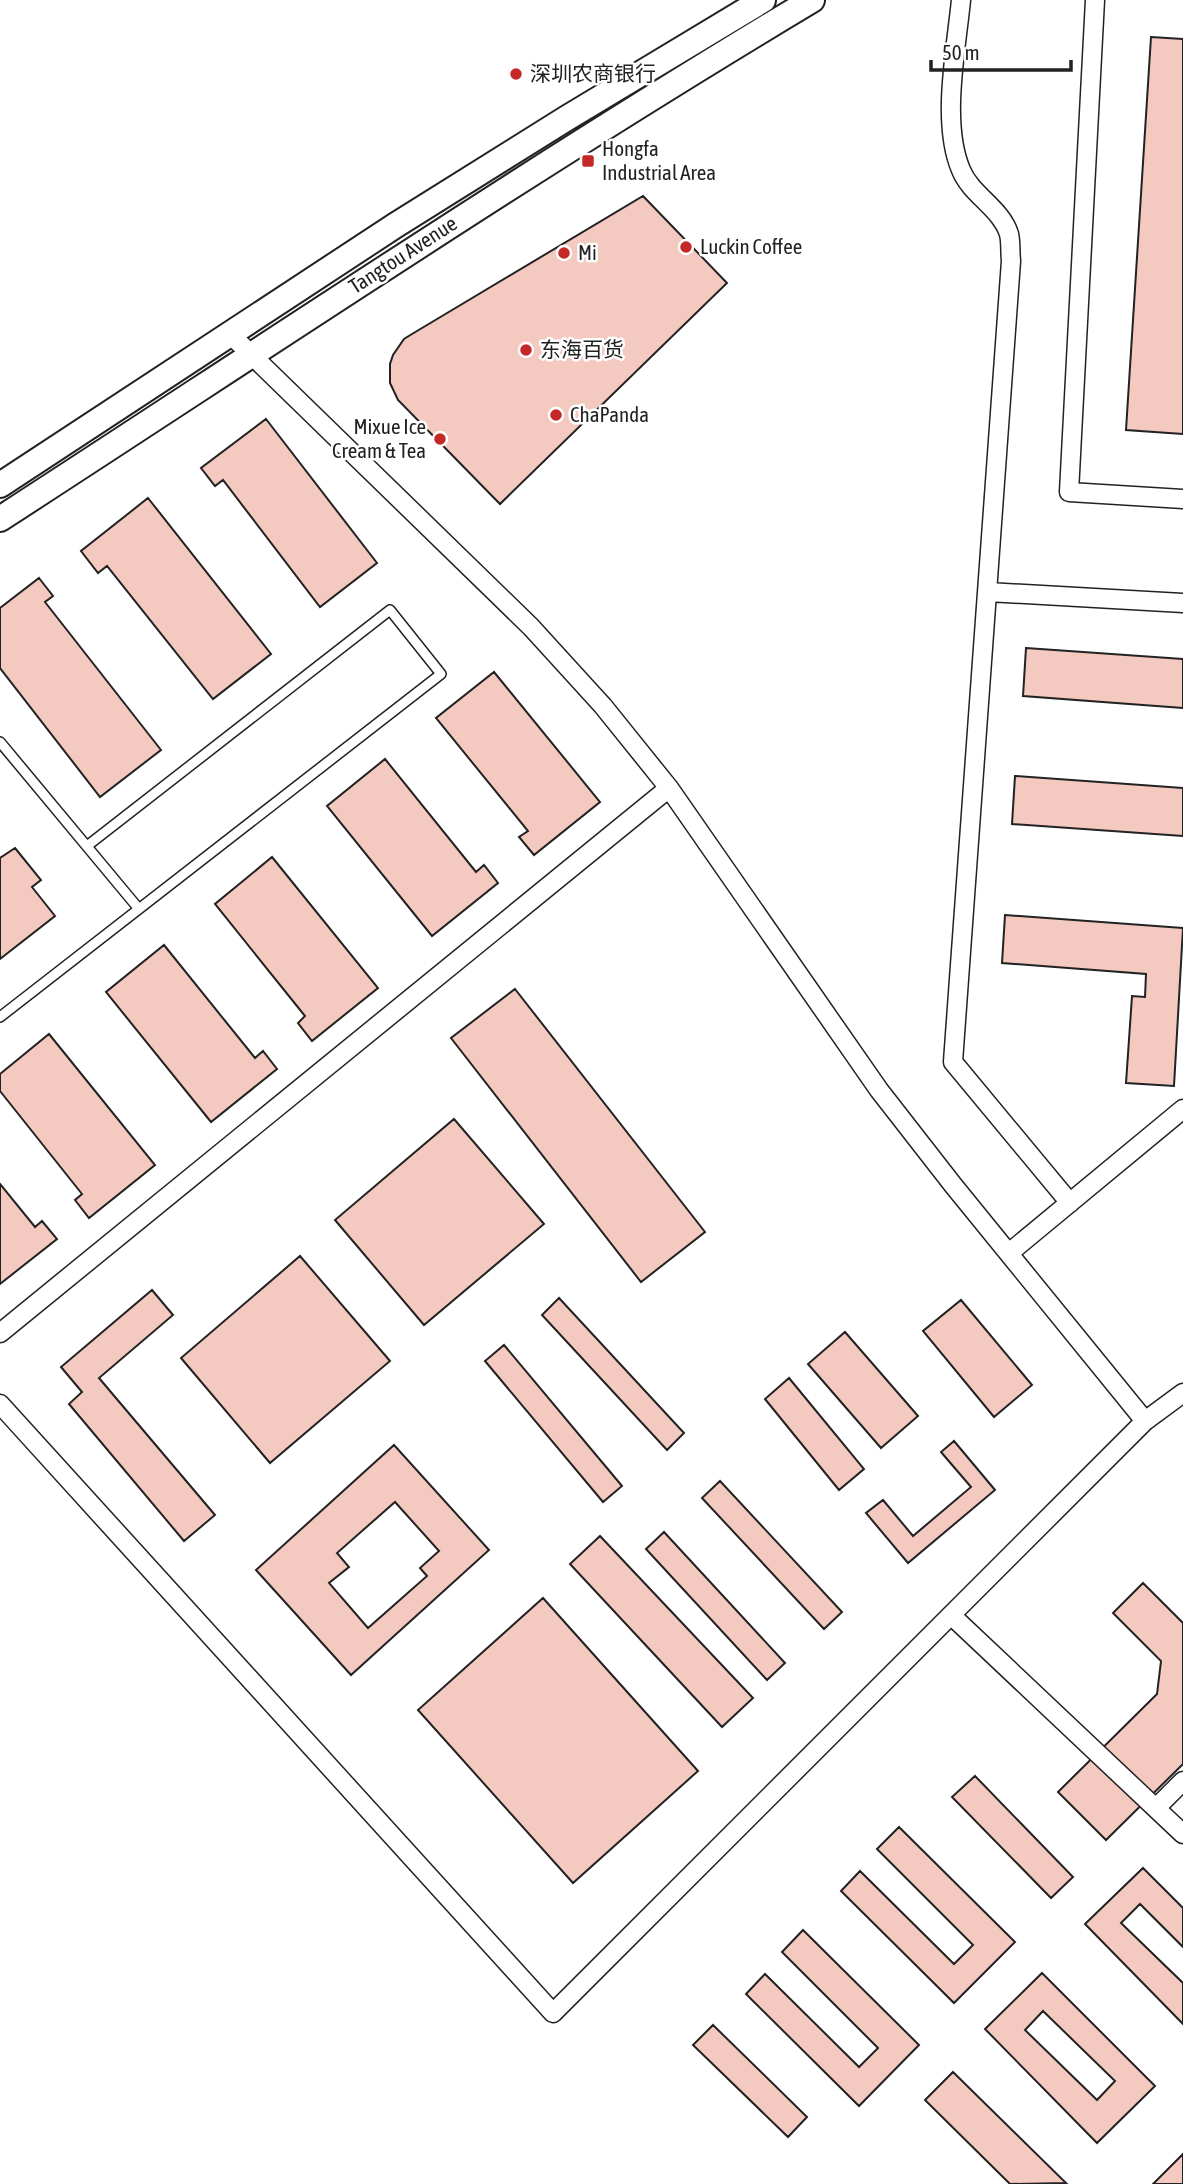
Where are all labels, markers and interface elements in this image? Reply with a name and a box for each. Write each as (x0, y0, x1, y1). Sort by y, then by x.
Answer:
scale bar (931, 28, 1071, 72)
text: 50 m (942, 40, 980, 64)
place label: 深圳农商银行 (530, 61, 656, 85)
marker: 深圳农商银行 (508, 66, 524, 82)
place label: Hongfa Industrial Area (602, 136, 716, 184)
marker: Hongfa Industrial Area (580, 153, 596, 169)
street label: Tangtou Avenue (344, 210, 461, 298)
place label: Luckin Coffee (700, 234, 802, 258)
marker: Luckin Coffee (678, 239, 694, 255)
place label: Mi (578, 240, 597, 264)
marker: Mi (556, 245, 572, 261)
place label: 东海百货 (540, 337, 624, 361)
marker: 东海百货 (518, 342, 534, 358)
place label: ChaPanda (570, 402, 649, 426)
marker: ChaPanda (548, 407, 564, 423)
place label: Mixue Ice Cream & Tea (332, 414, 426, 462)
marker: Mixue Ice Cream & Tea (432, 431, 448, 447)

